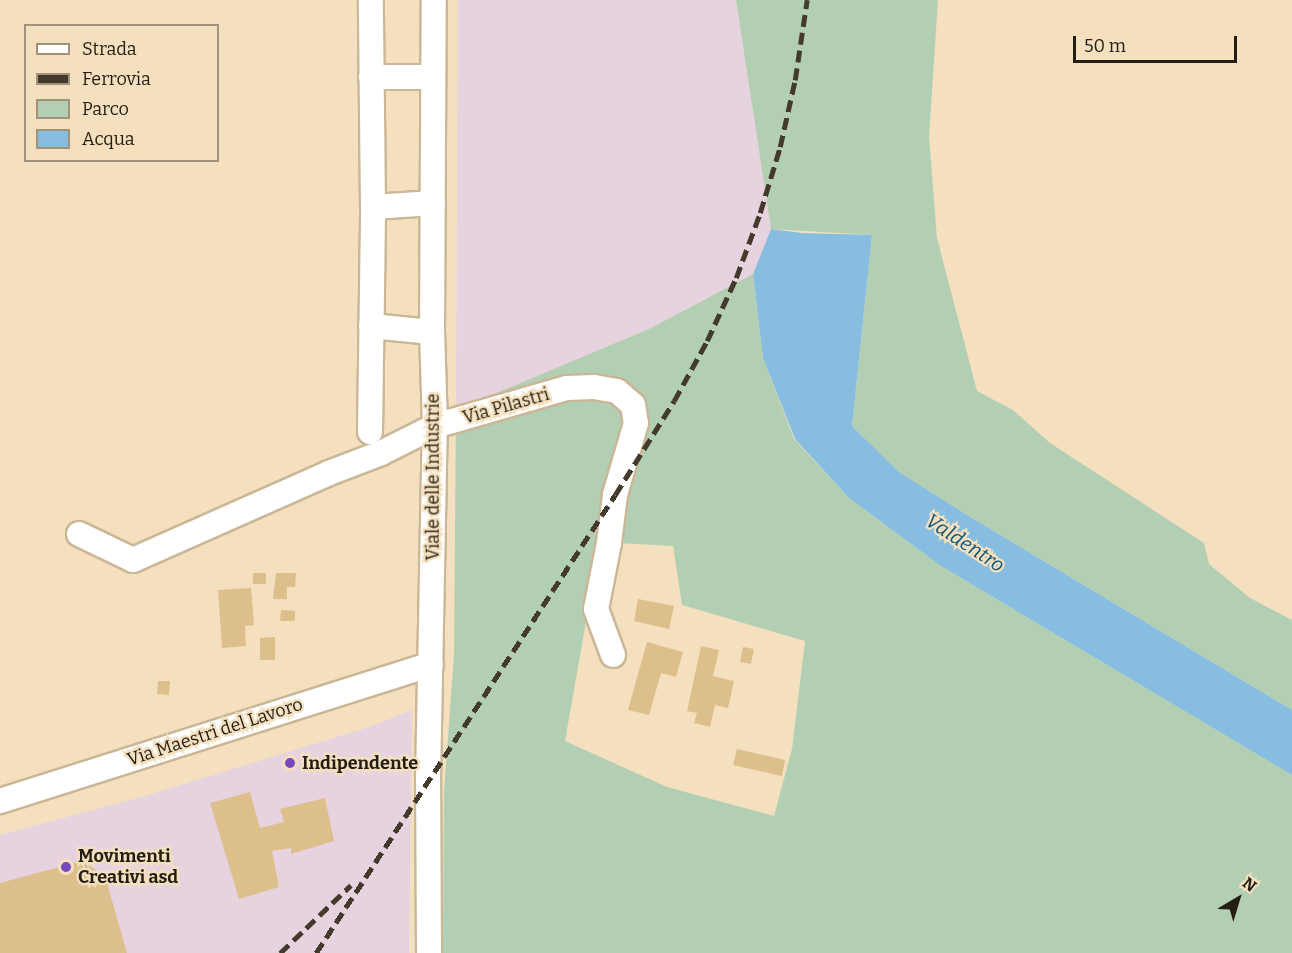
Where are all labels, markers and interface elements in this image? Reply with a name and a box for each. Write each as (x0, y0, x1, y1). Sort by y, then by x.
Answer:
legend (24, 24, 219, 162)
scale bar (1076, 24, 1240, 62)
text: 50 m (1084, 35, 1126, 57)
text: Strada (82, 38, 137, 60)
text: Ferrovia (82, 68, 151, 90)
text: Parco (82, 98, 129, 120)
text: Acqua (82, 128, 135, 150)
street label: Via Pilastri (460, 383, 552, 429)
street label: Viale delle Industrie (422, 393, 444, 561)
water label: Valdentro (921, 509, 1009, 577)
street label: Via Maestri del Lavoro (125, 693, 305, 771)
place label: Indipendente (302, 752, 418, 774)
marker: Indipendente (283, 756, 297, 770)
place label: Movimenti Creativi asd (78, 846, 178, 888)
marker: Movimenti Creativi asd (59, 860, 73, 874)
north arrow (1208, 869, 1268, 929)
text: N (1239, 873, 1260, 896)

